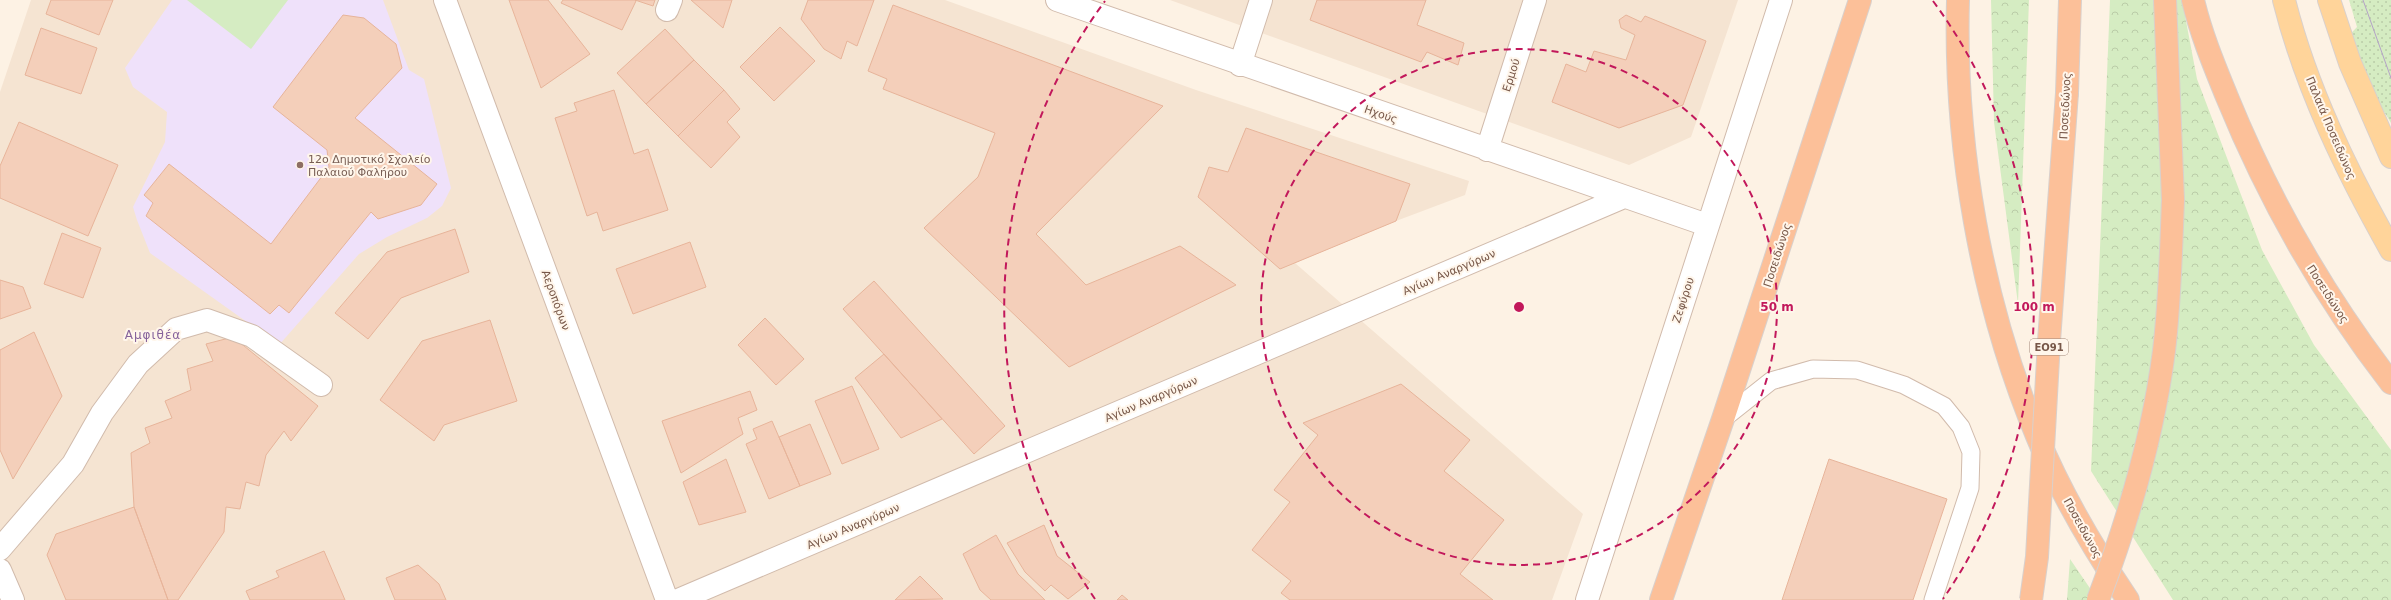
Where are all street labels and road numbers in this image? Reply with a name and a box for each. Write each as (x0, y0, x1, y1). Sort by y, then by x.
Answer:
street label: Ερμού (1500, 57, 1523, 93)
street label: Ποσειδώνος (2057, 72, 2074, 140)
street label: Παλαιά Ποσειδώνος (2303, 75, 2358, 182)
street label: Ηχούς (1363, 103, 1399, 126)
street label: Ποσειδώνος (1761, 221, 1794, 289)
street label: Αγίων Αναργύρων (1401, 247, 1498, 298)
street label: Ποσειδώνος (2304, 263, 2351, 326)
street label: Αεροπόρων (539, 268, 572, 332)
street label: Ζεφύρου (1670, 276, 1697, 325)
road number: ΕΟ91 (2030, 339, 2068, 355)
street label: Αγίων Αναργύρων (1103, 374, 1200, 425)
street label: Ποσειδώνος (2061, 496, 2104, 561)
street label: Αγίων Αναργύρων (805, 501, 902, 552)

